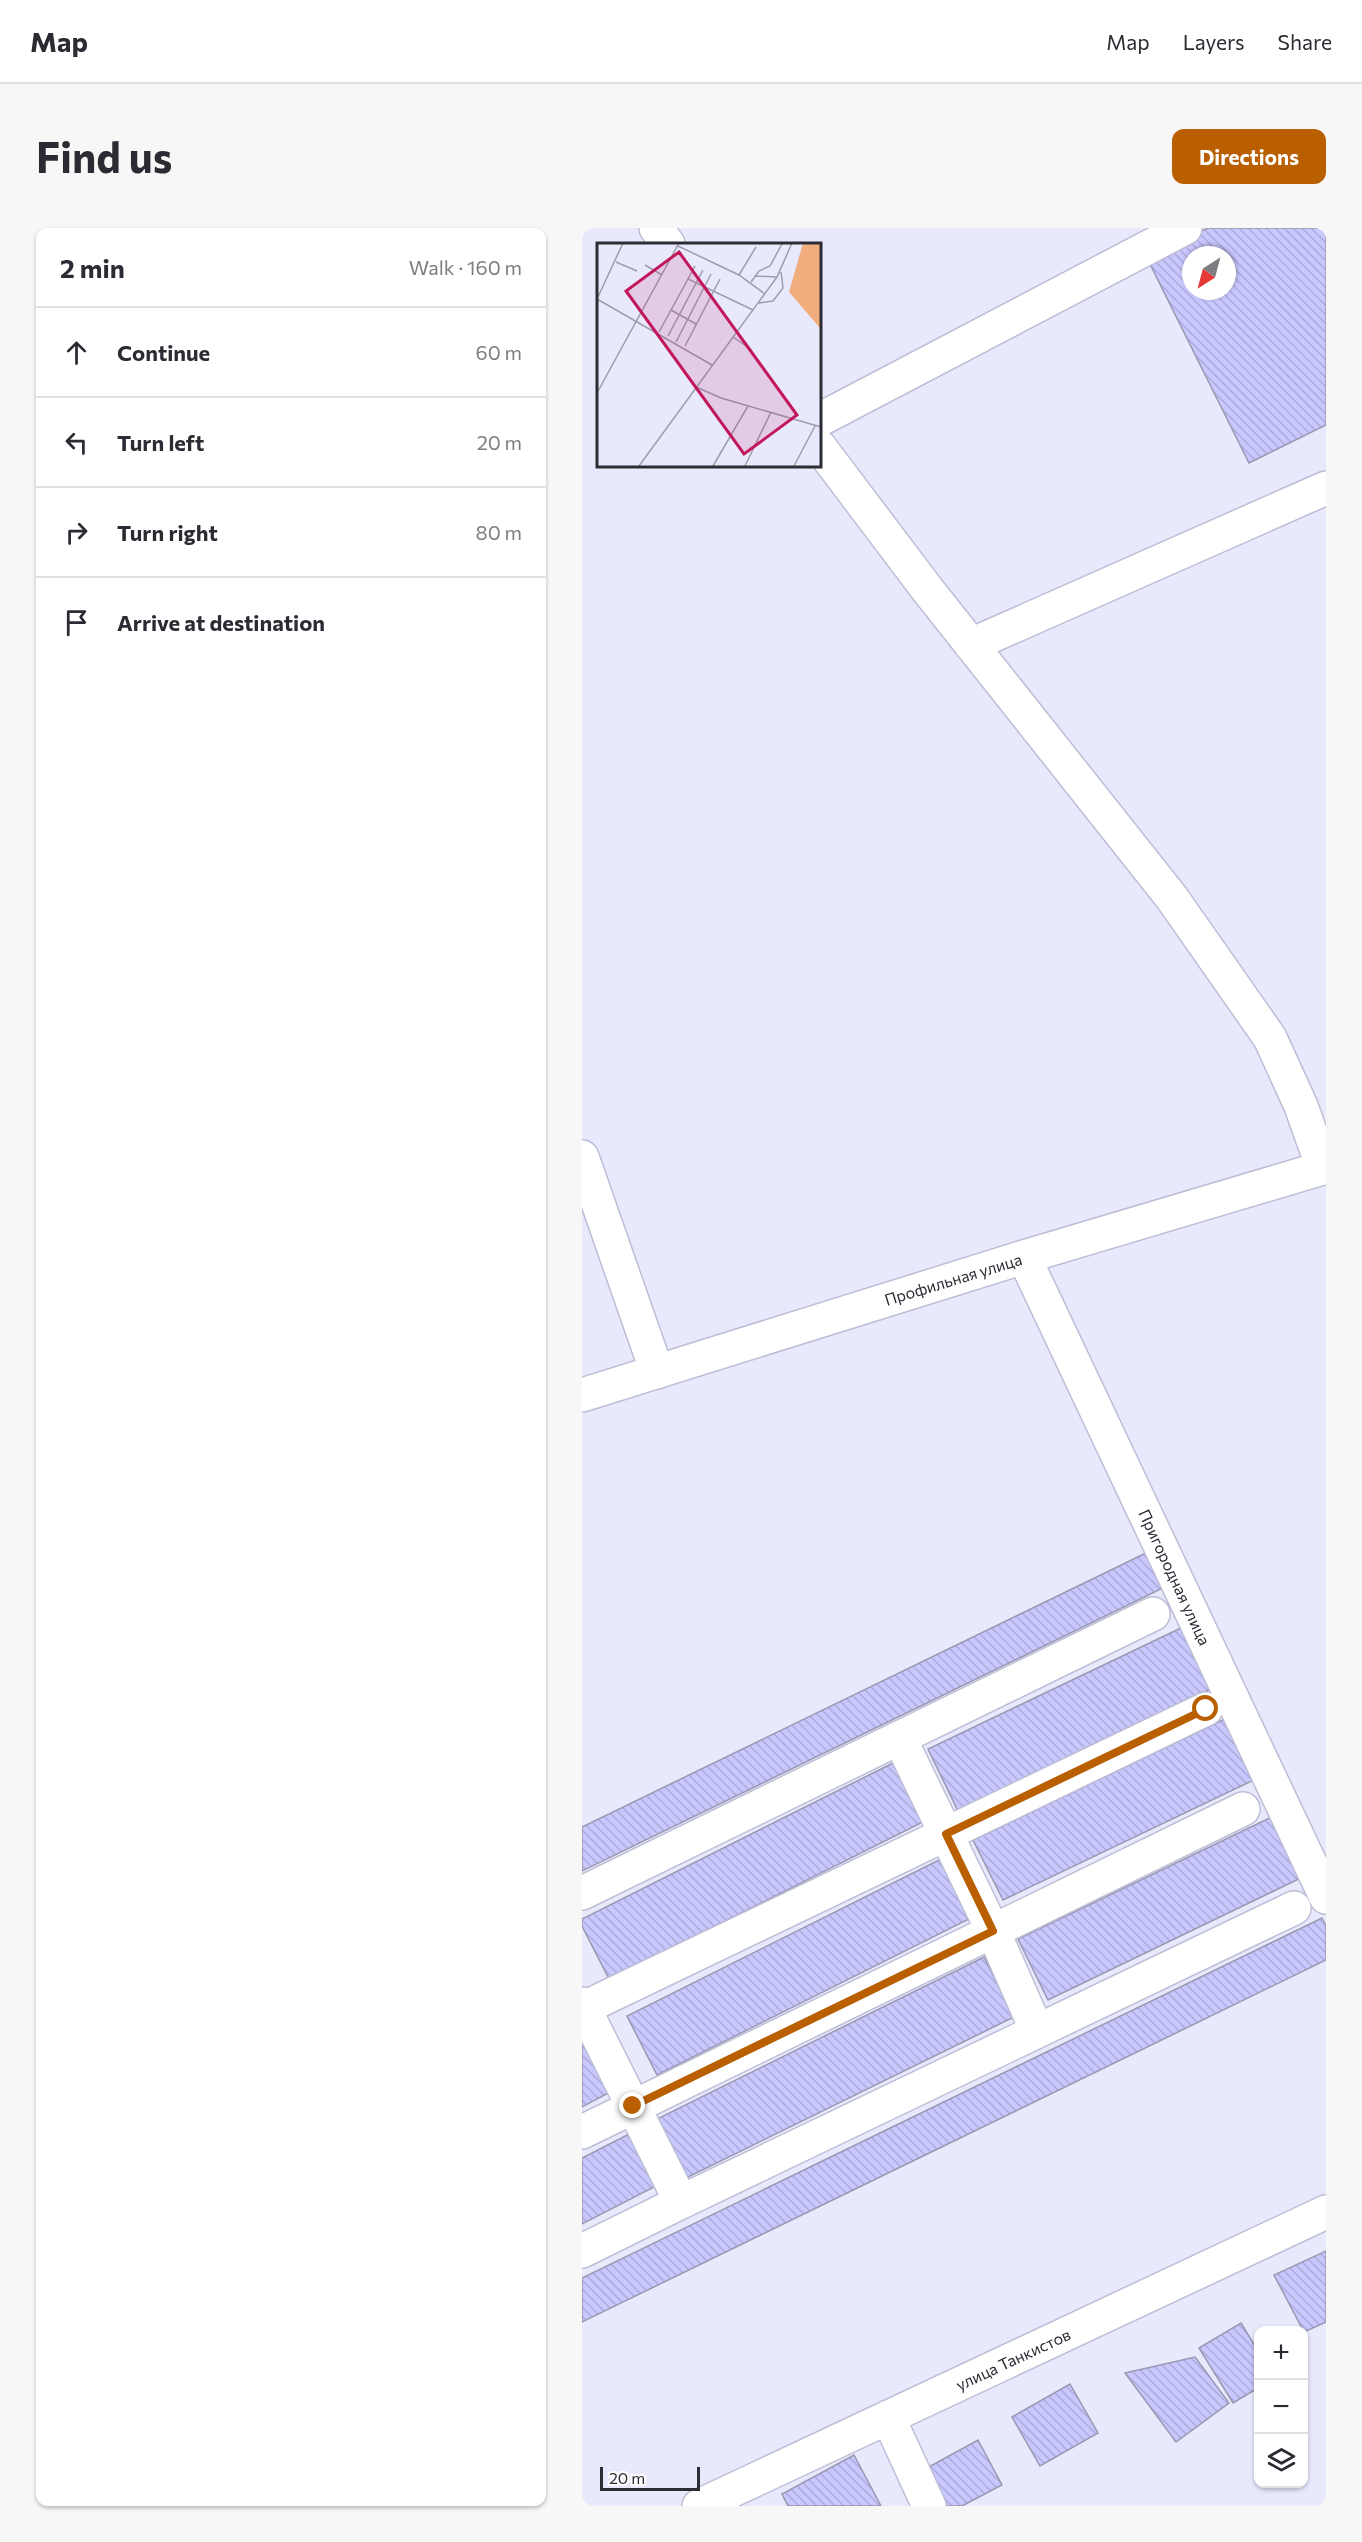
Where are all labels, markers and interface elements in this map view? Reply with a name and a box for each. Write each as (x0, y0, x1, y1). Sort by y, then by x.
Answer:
text: Map (30, 24, 88, 58)
text: Map (1106, 29, 1150, 54)
text: Layers (1183, 29, 1245, 54)
text: Share (1278, 29, 1332, 54)
button: Directions (1172, 129, 1326, 184)
text: Find us (36, 130, 172, 182)
inset map (597, 243, 820, 466)
north arrow (1182, 246, 1236, 300)
text: 2 min (60, 252, 125, 283)
text: Walk · 160 m (409, 255, 522, 279)
icon: ahead (60, 336, 93, 369)
text: Continue (117, 339, 210, 366)
text: 60 m (476, 340, 522, 364)
icon: left (60, 426, 93, 459)
text: Turn left (117, 429, 204, 456)
text: 20 m (477, 430, 522, 454)
icon: right (60, 516, 93, 549)
text: Turn right (117, 519, 218, 546)
text: 80 m (476, 520, 522, 544)
icon: arrive (60, 606, 93, 639)
text: Arrive at destination (117, 609, 325, 636)
street label: Профильная улица (882, 1249, 1024, 1309)
street label: Пригородная улица (1135, 1506, 1215, 1648)
route start (1192, 1695, 1218, 1721)
route end (619, 2092, 645, 2118)
street label: улица Танкистов (953, 2324, 1073, 2394)
map controls (1254, 2326, 1308, 2488)
button: + (1254, 2326, 1308, 2380)
button: − (1254, 2380, 1308, 2434)
button: layers (1254, 2434, 1308, 2488)
scale bar (600, 2464, 700, 2492)
text: 20 m (609, 2468, 645, 2487)

